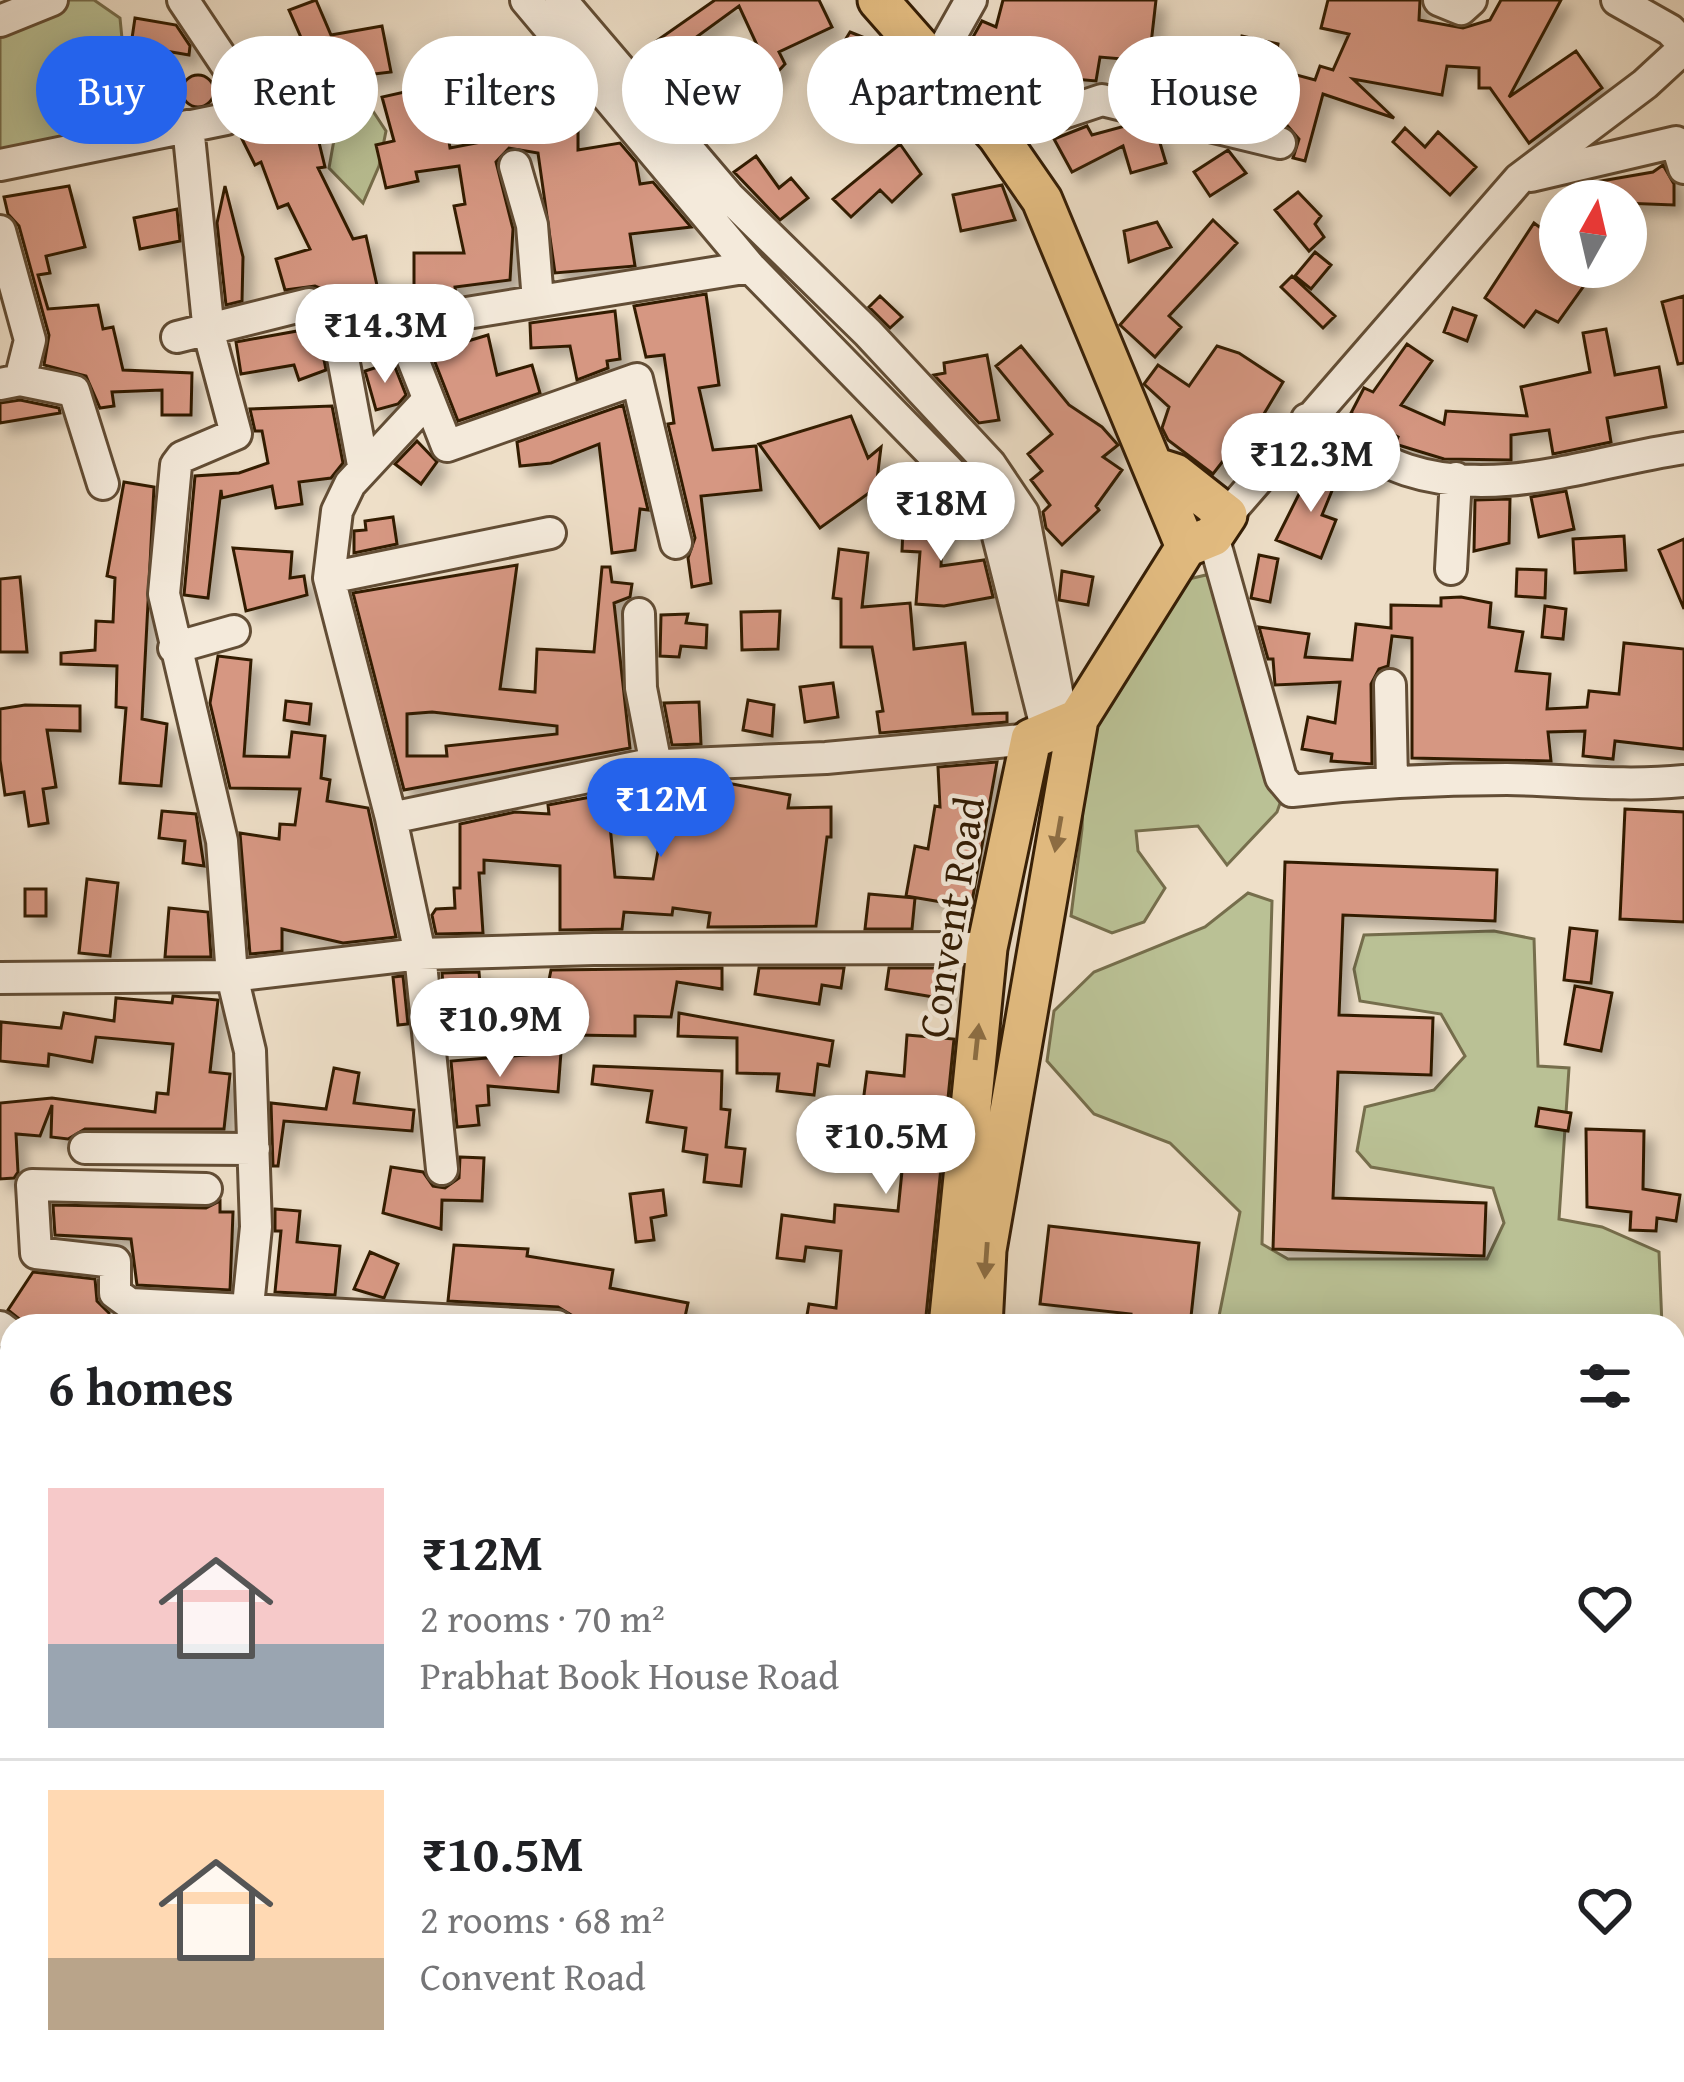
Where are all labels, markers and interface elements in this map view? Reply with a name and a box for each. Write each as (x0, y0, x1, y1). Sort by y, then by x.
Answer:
chip: Buy (36, 36, 187, 144)
chip: Rent (211, 36, 378, 144)
chip: Filters (402, 36, 598, 144)
chip: New (622, 36, 783, 144)
chip: Apartment (807, 36, 1084, 144)
chip: House (1108, 36, 1300, 144)
north arrow (1539, 180, 1647, 288)
map controls (1539, 180, 1647, 288)
pin: ₹14.3M (287, 284, 483, 386)
text: ₹14.3M (322, 294, 448, 351)
pin: ₹12.3M (1213, 413, 1409, 515)
text: ₹12.3M (1248, 423, 1374, 480)
pin: ₹18M (870, 462, 1012, 564)
text: ₹18M (894, 472, 988, 529)
pin: ₹12M (590, 758, 732, 860)
text: ₹12M (614, 768, 708, 825)
street label: Convent Road (901, 792, 999, 1042)
one-way arrow (1048, 816, 1066, 854)
pin: ₹10.9M (402, 978, 598, 1080)
text: ₹10.9M (437, 988, 563, 1045)
one-way arrow (968, 1023, 987, 1061)
pin: ₹10.5M (788, 1095, 984, 1197)
text: ₹10.5M (823, 1105, 949, 1162)
one-way arrow (976, 1242, 995, 1279)
text: 6 homes (48, 1349, 234, 1424)
icon: filters (1572, 1353, 1638, 1419)
text: ₹12M (420, 1514, 543, 1589)
icon: home (144, 1536, 288, 1680)
icon: heart (1572, 1575, 1638, 1641)
text: 2 rooms · 70 m² (420, 1589, 665, 1646)
text: Prabhat Book House Road (420, 1646, 839, 1703)
text: ₹10.5M (420, 1815, 584, 1890)
icon: home (144, 1838, 288, 1982)
icon: heart (1572, 1877, 1638, 1943)
text: 2 rooms · 68 m² (420, 1890, 665, 1947)
text: Convent Road (420, 1947, 646, 2004)

